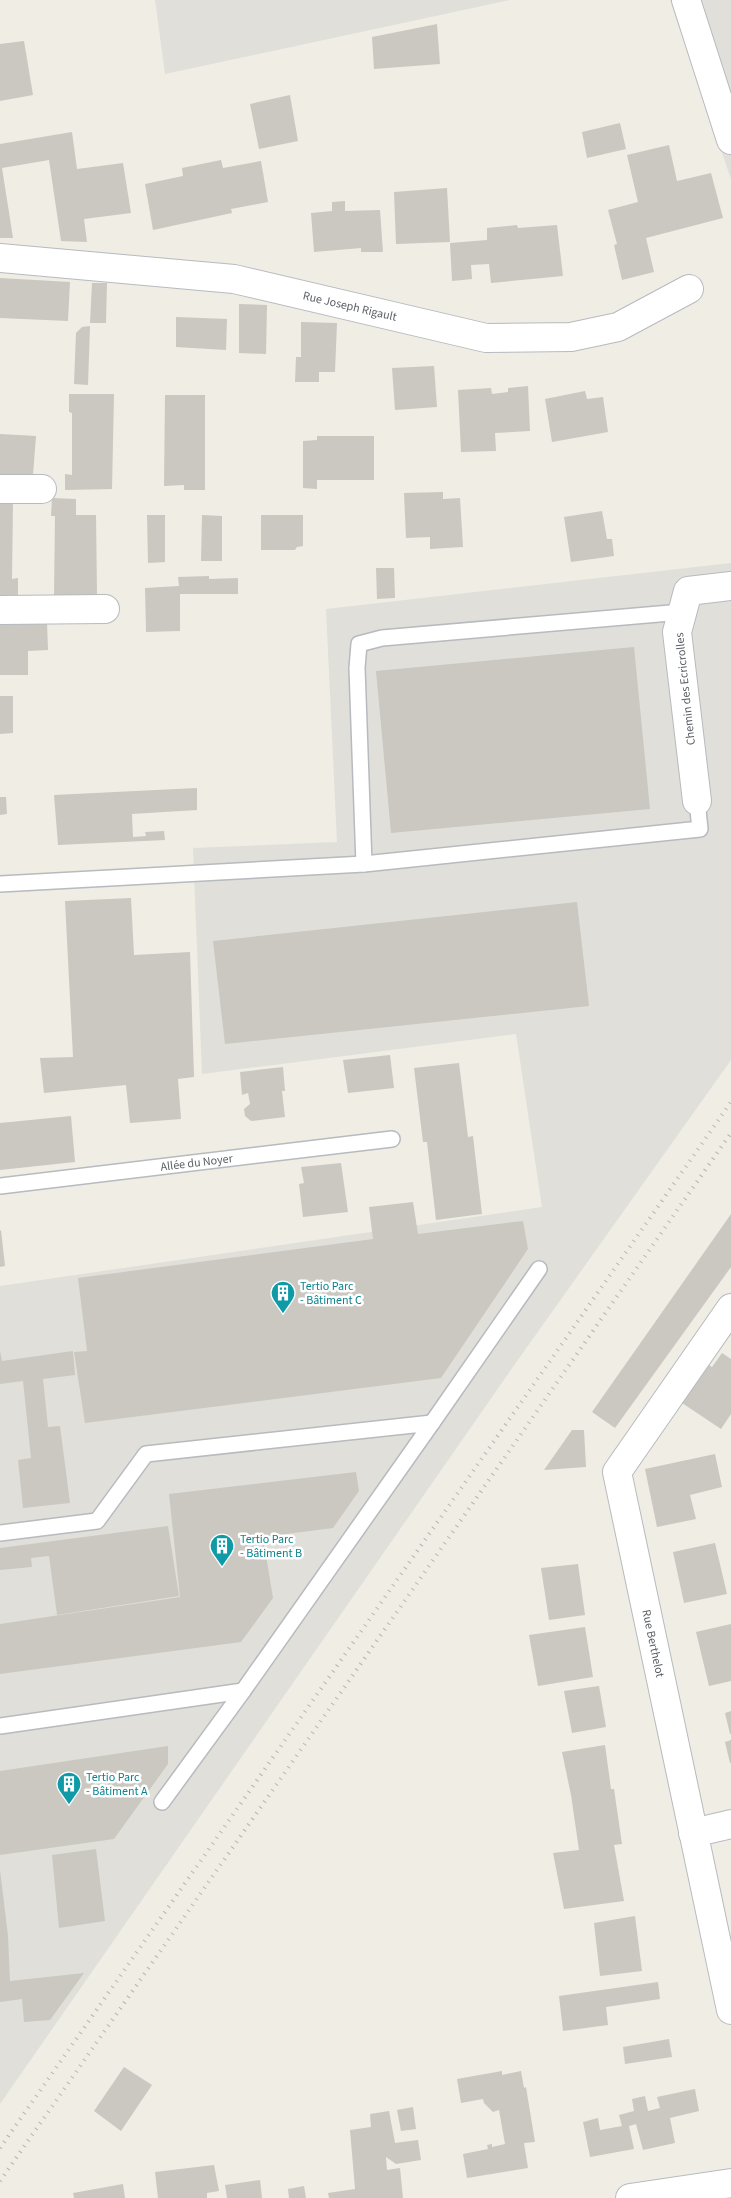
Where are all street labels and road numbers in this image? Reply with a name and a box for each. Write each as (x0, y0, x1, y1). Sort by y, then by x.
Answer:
street label: Rue Joseph Rigault (301, 287, 398, 326)
street label: Chemin des Ecricrolles (671, 632, 700, 746)
street label: Allée du Noyer (160, 1150, 234, 1176)
street label: Rue Berthelot (637, 1608, 668, 1679)

